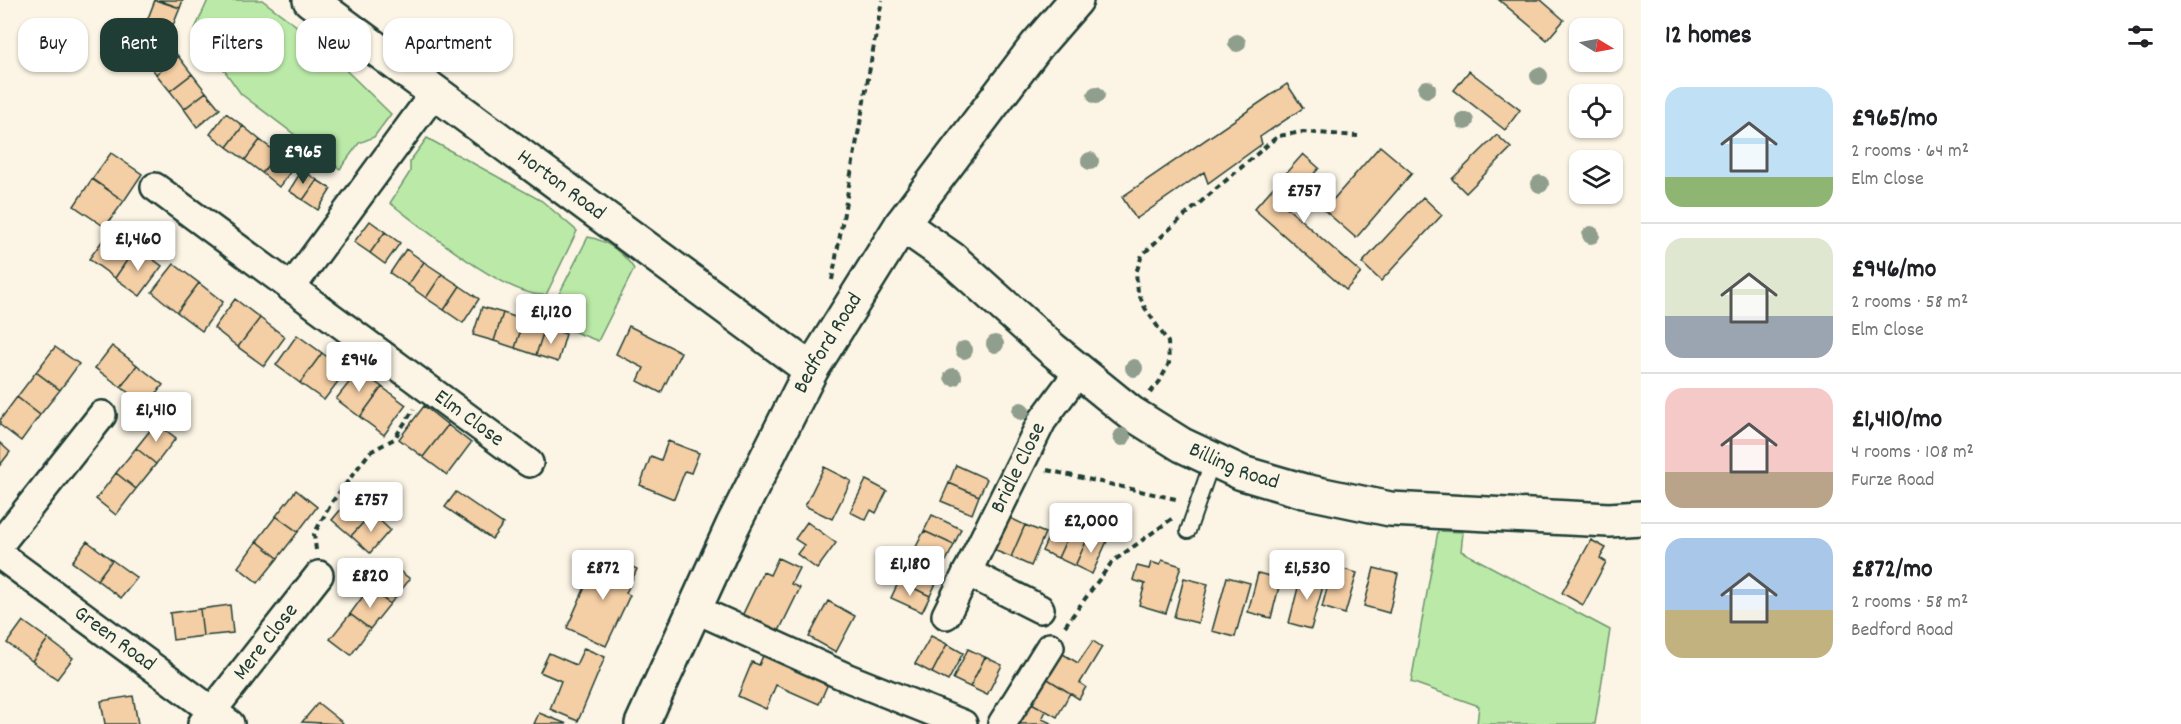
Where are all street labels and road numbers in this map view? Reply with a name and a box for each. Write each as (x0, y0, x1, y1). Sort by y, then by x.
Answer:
street label: Horton Road (510, 142, 612, 229)
street label: Bedford Road (786, 287, 871, 399)
street label: Elm Close (427, 382, 510, 455)
street label: Bridle Close (983, 417, 1054, 519)
street label: Billing Road (1184, 435, 1283, 498)
street label: Mere Close (226, 597, 306, 687)
street label: Green Road (67, 598, 162, 680)

